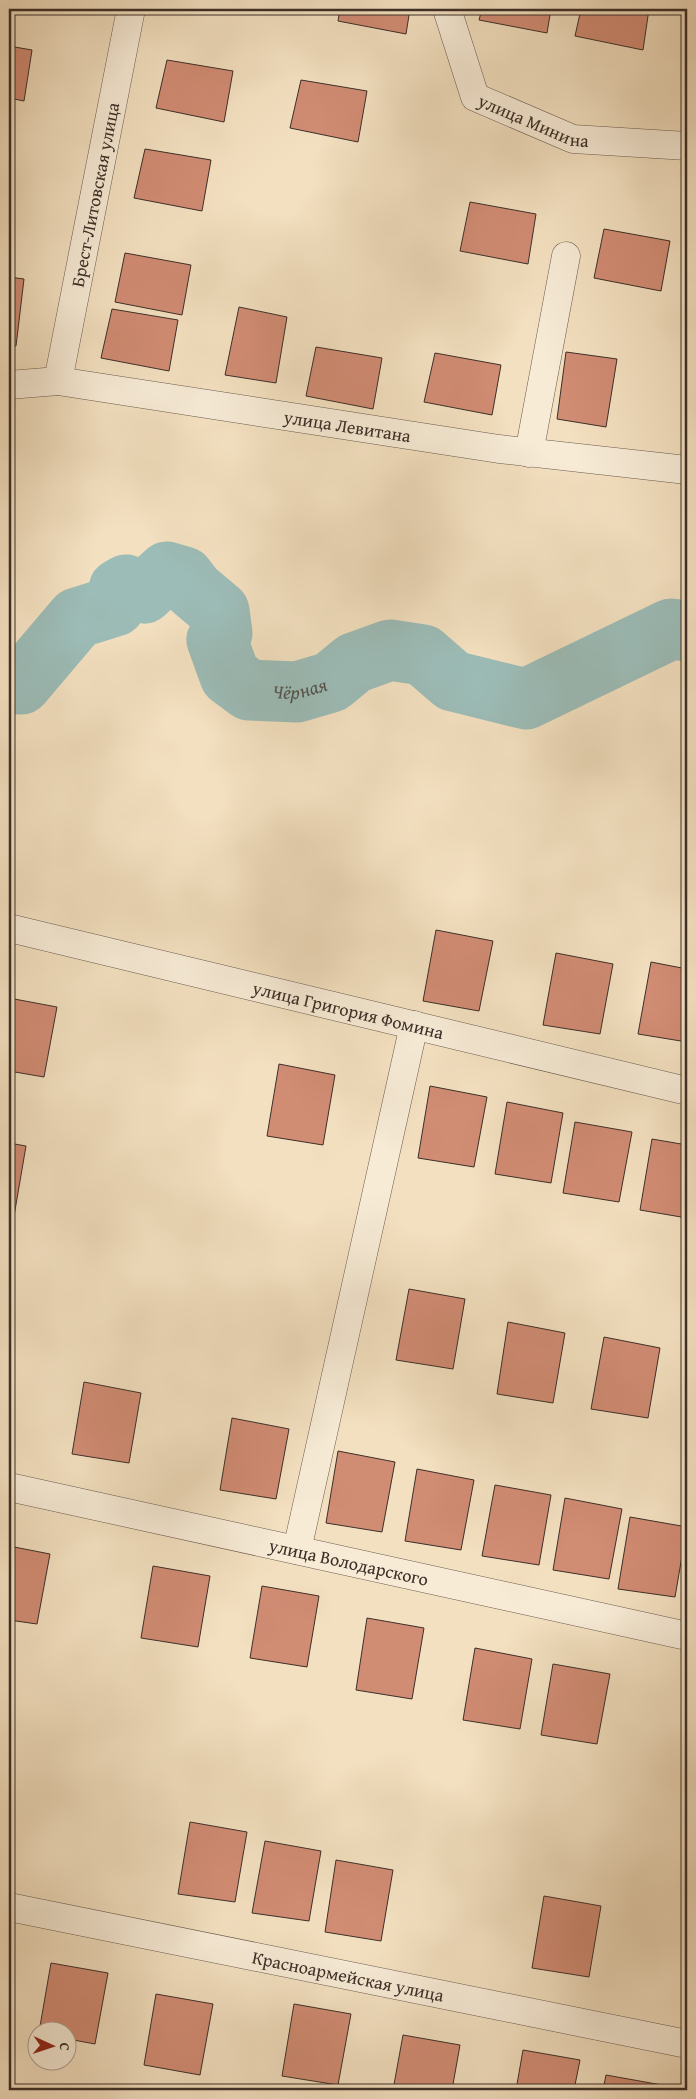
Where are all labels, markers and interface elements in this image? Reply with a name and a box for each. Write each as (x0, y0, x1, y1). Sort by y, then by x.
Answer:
street label: улица Минина (473, 86, 590, 153)
street label: Брест-Литовская улица (63, 99, 126, 289)
street label: улица Левитана (281, 402, 413, 449)
water label: Чёрная (272, 670, 330, 706)
street label: улица Григория Фомина (249, 973, 447, 1046)
street label: улица Володарского (266, 1531, 431, 1592)
street label: Красноармейская улица (250, 1943, 447, 2008)
north arrow (28, 2022, 78, 2072)
text: С (55, 2042, 75, 2051)

